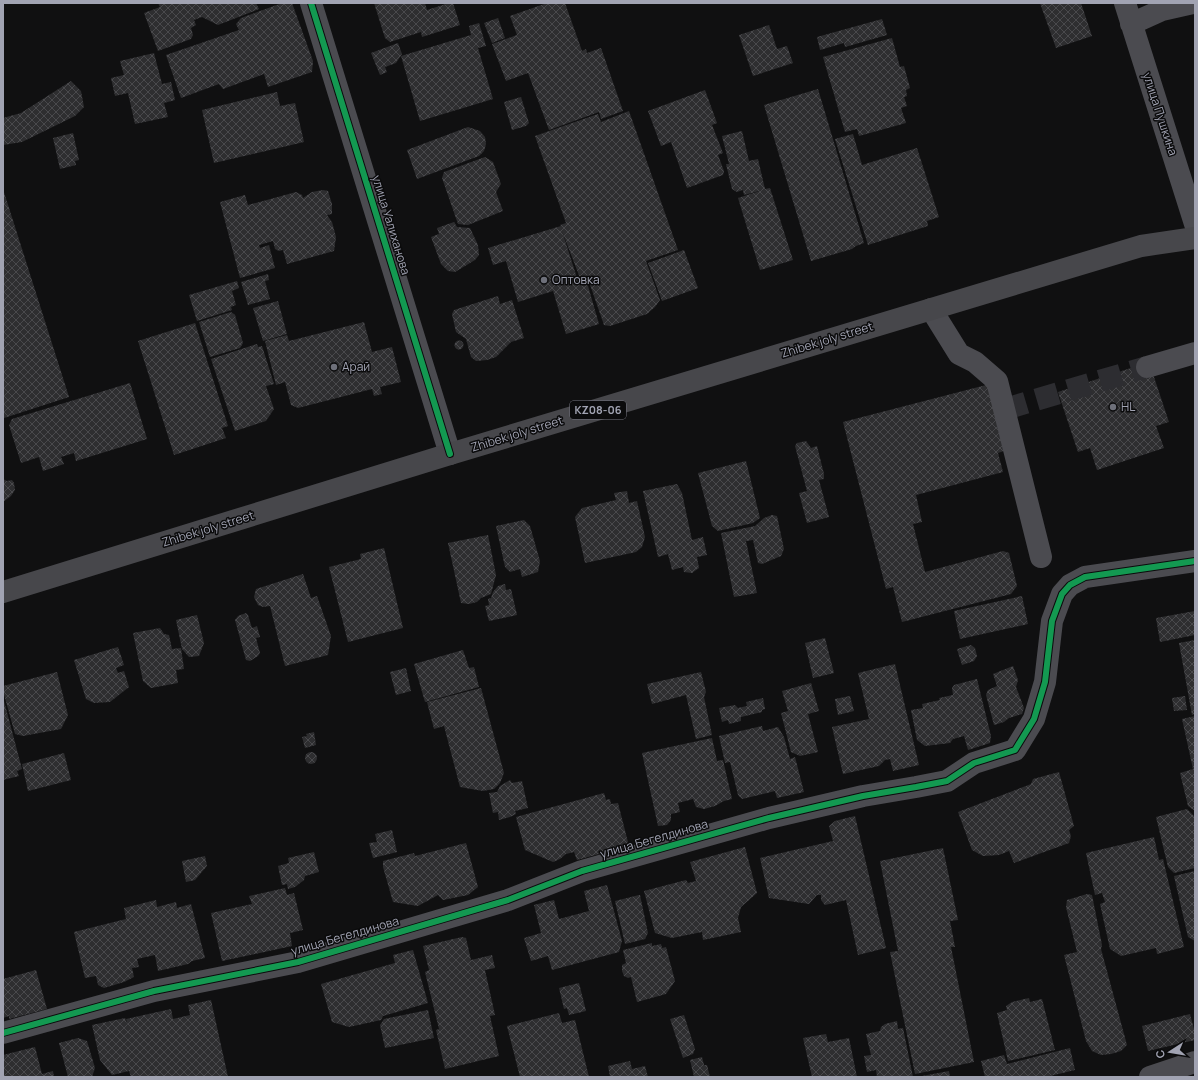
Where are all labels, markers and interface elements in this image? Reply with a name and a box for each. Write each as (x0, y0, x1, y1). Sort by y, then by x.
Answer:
street label: улица Пушкина (1139, 70, 1182, 158)
street label: улица Уалиханова (368, 173, 415, 277)
place label: Оптовка (552, 271, 600, 288)
marker: Оптовка (539, 275, 549, 285)
street label: Zhibek joly street (779, 317, 875, 362)
place label: Арай (342, 358, 370, 375)
marker: Арай (329, 362, 339, 372)
place label: HL (1121, 398, 1135, 415)
road number: KZ08-06 (570, 401, 626, 419)
marker: HL (1108, 402, 1118, 412)
street label: Zhibek joly street (469, 411, 565, 456)
street label: Zhibek joly street (160, 506, 256, 551)
street label: улица Бегелдинова (598, 815, 710, 862)
street label: улица Бегелдинова (289, 912, 401, 959)
north arrow (1150, 1032, 1190, 1072)
text: С (1152, 1049, 1168, 1060)

